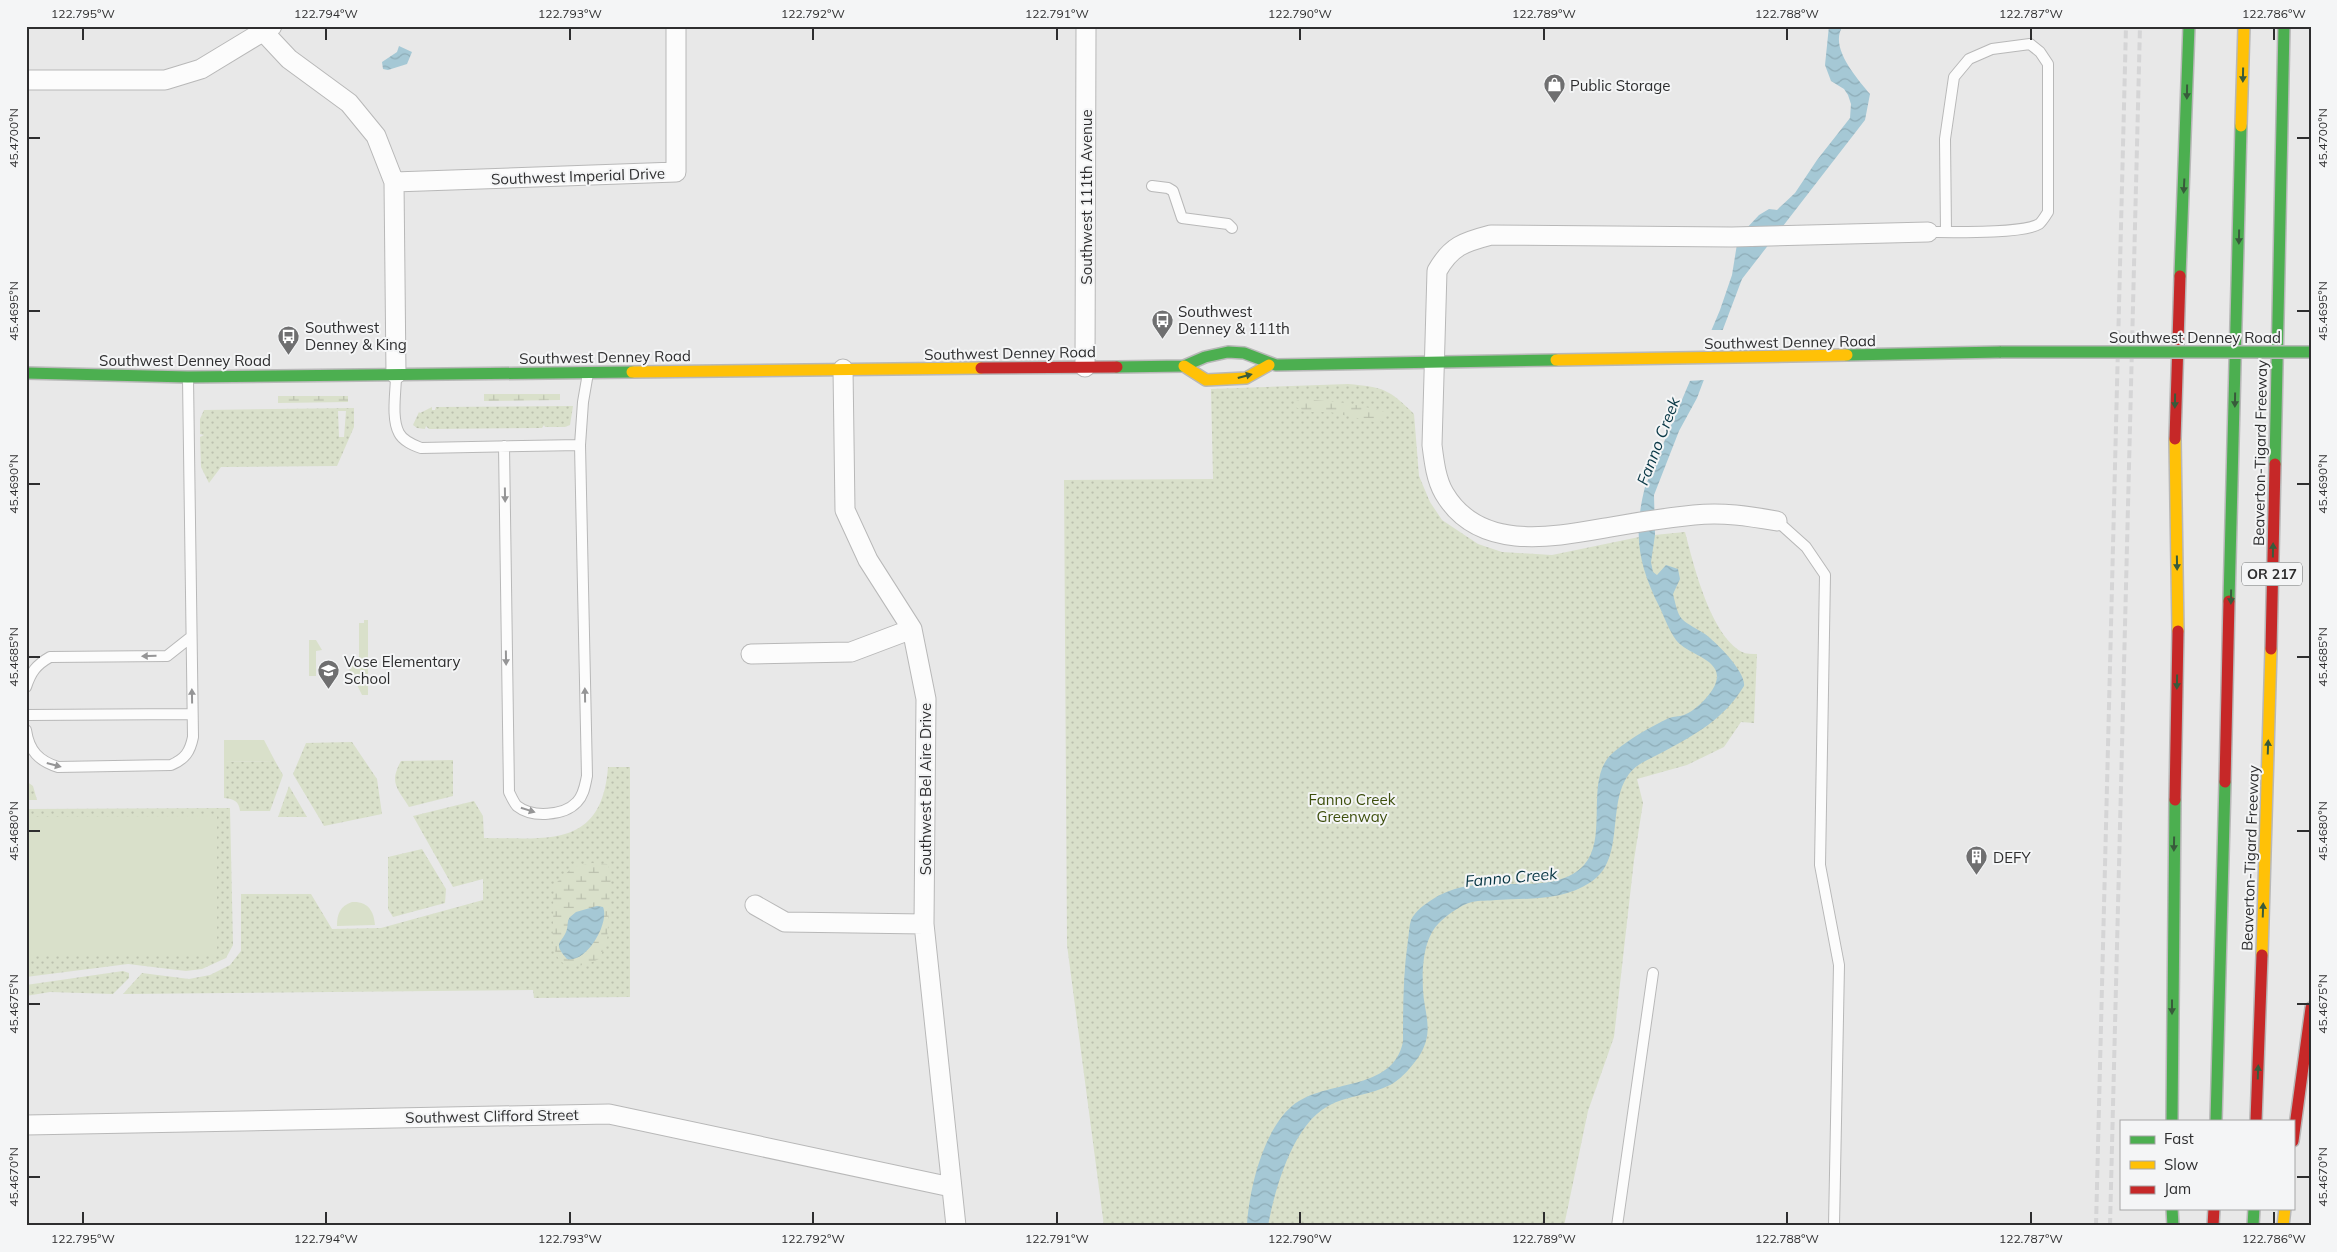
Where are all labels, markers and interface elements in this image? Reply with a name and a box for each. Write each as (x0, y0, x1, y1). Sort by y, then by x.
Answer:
text: 122.795°W (51, 6, 115, 21)
text: 122.794°W (294, 6, 358, 21)
text: 122.793°W (538, 6, 602, 21)
text: 122.792°W (781, 6, 845, 21)
text: 122.791°W (1025, 6, 1089, 21)
text: 122.790°W (1268, 6, 1332, 21)
text: 122.789°W (1512, 6, 1576, 21)
text: 122.788°W (1755, 6, 1819, 21)
text: 122.787°W (1999, 6, 2063, 21)
text: 122.786°W (2242, 6, 2306, 21)
one-way arrow (2239, 67, 2247, 83)
shop icon: Public Storage (1542, 73, 1566, 104)
place label: Public Storage (1570, 76, 1670, 95)
one-way arrow (2183, 85, 2191, 101)
text: 45.4700°N (6, 108, 21, 168)
text: 45.4700°N (2315, 108, 2330, 168)
street label: Southwest 111th Avenue (1077, 109, 1096, 285)
street label: Southwest Imperial Drive (491, 163, 665, 189)
one-way arrow (2180, 179, 2188, 195)
one-way arrow (2235, 230, 2243, 246)
text: 45.4695°N (6, 281, 21, 341)
text: 45.4695°N (2315, 281, 2330, 341)
place label: Southwest Denney & 111th (1178, 302, 1290, 338)
bus stop icon: Southwest Denney & 111th (1150, 308, 1174, 339)
place label: Southwest Denney & King (305, 318, 407, 354)
bus stop icon: Southwest Denney & King (277, 324, 301, 355)
street label: Southwest Denney Road (2109, 328, 2281, 347)
street label: Southwest Denney Road (1704, 331, 1876, 353)
street label: Southwest Denney Road (924, 342, 1096, 364)
street label: Southwest Denney Road (519, 346, 691, 368)
street label: Southwest Denney Road (99, 351, 271, 370)
street label: Beaverton-Tigard Freeway (2249, 360, 2271, 546)
one-way arrow (1238, 372, 1253, 380)
one-way arrow (2231, 392, 2239, 408)
water label: Fanno Creek (1632, 393, 1684, 488)
one-way arrow (2171, 393, 2179, 409)
text: 45.4690°N (6, 454, 21, 514)
text: 45.4690°N (2315, 454, 2330, 514)
one-way arrow (501, 487, 509, 503)
one-way arrow (2269, 541, 2277, 557)
one-way arrow (2173, 556, 2181, 572)
road number: OR 217 (2242, 562, 2302, 586)
one-way arrow (2227, 590, 2235, 606)
text: 45.4685°N (6, 627, 21, 687)
text: 45.4685°N (2315, 627, 2330, 687)
one-way arrow (502, 650, 510, 666)
one-way arrow (140, 652, 156, 660)
place label: Vose Elementary School (344, 652, 460, 688)
school or university icon: Vose Elementary School (316, 658, 340, 689)
one-way arrow (2173, 674, 2181, 690)
one-way arrow (581, 686, 589, 702)
one-way arrow (188, 687, 196, 703)
street label: Southwest Bel Aire Drive (916, 703, 935, 875)
one-way arrow (2264, 739, 2272, 755)
one-way arrow (46, 761, 62, 769)
street label: Beaverton-Tigard Freeway (2237, 765, 2263, 951)
park label: Fanno Creek Greenway (1309, 790, 1396, 826)
text: 45.4680°N (6, 801, 21, 861)
text: 45.4680°N (2315, 801, 2330, 861)
one-way arrow (521, 806, 536, 814)
one-way arrow (2170, 836, 2178, 852)
building icon: DEFY (1965, 845, 1989, 876)
place label: DEFY (1993, 848, 2031, 867)
water label: Fanno Creek (1464, 863, 1559, 891)
one-way arrow (2259, 901, 2267, 917)
text: 45.4675°N (6, 974, 21, 1034)
text: 45.4675°N (2315, 974, 2330, 1034)
one-way arrow (2168, 999, 2176, 1015)
one-way arrow (2254, 1064, 2262, 1080)
street label: Southwest Clifford Street (405, 1105, 579, 1127)
legend (2120, 1120, 2294, 1210)
text: Fast (2164, 1129, 2194, 1148)
text: 45.4670°N (6, 1147, 21, 1207)
text: 45.4670°N (2315, 1147, 2330, 1207)
text: Slow (2164, 1155, 2198, 1174)
text: Jam (2164, 1179, 2191, 1198)
text: 122.795°W (51, 1231, 115, 1246)
text: 122.794°W (294, 1231, 358, 1246)
text: 122.793°W (538, 1231, 602, 1246)
text: 122.792°W (781, 1231, 845, 1246)
text: 122.791°W (1025, 1231, 1089, 1246)
text: 122.790°W (1268, 1231, 1332, 1246)
text: 122.789°W (1512, 1231, 1576, 1246)
text: 122.788°W (1755, 1231, 1819, 1246)
text: 122.787°W (1999, 1231, 2063, 1246)
text: 122.786°W (2242, 1231, 2306, 1246)

